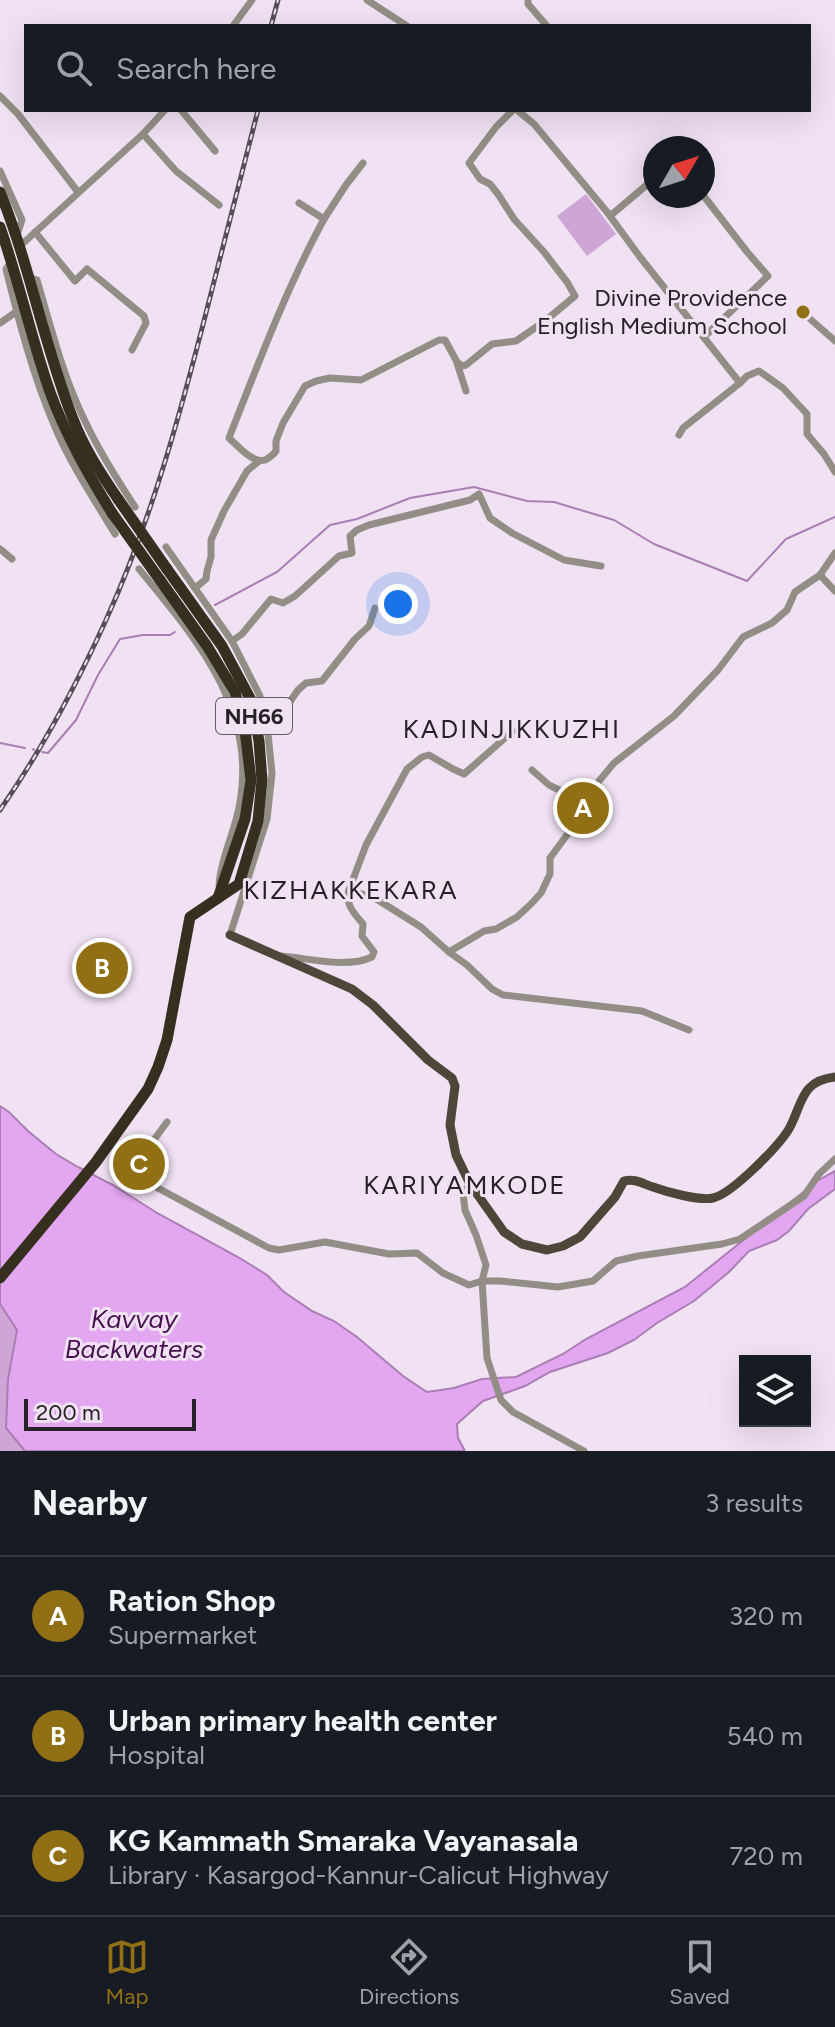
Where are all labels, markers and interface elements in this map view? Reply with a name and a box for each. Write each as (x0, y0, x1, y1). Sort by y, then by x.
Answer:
search box (24, 24, 811, 112)
icon: search (52, 46, 96, 90)
text: Search here (116, 50, 276, 87)
north arrow (643, 136, 715, 208)
place label: Divine Providence English Medium School (537, 283, 787, 340)
marker: Divine Providence English Medium School (794, 303, 812, 321)
your location (378, 584, 418, 624)
road number: NH66 (216, 698, 292, 734)
district label: KADINJIKKUZHI (403, 713, 621, 745)
pin: A (557, 778, 609, 838)
district label: KIZHAKKEKARA (243, 874, 459, 906)
pin: B (76, 938, 128, 998)
pin: C (113, 1134, 165, 1194)
district label: KARIYAMKODE (363, 1169, 567, 1201)
water label: Kavvay Backwaters (65, 1303, 203, 1365)
map controls (739, 1355, 811, 1427)
button: layers (739, 1355, 811, 1427)
scale bar (24, 1395, 196, 1431)
text: 200 m (36, 1399, 101, 1426)
text: Nearby (32, 1483, 147, 1524)
text: 3 results (705, 1487, 803, 1519)
text: Ration Shop (108, 1582, 276, 1619)
text: A (49, 1600, 67, 1632)
text: 320 m (729, 1600, 803, 1632)
text: Supermarket (108, 1619, 257, 1651)
text: Urban primary health center (108, 1702, 497, 1739)
text: B (50, 1720, 66, 1752)
text: 540 m (727, 1720, 803, 1752)
text: Hospital (108, 1739, 205, 1771)
text: KG Kammath Smaraka Vayanasala (108, 1822, 579, 1859)
text: C (49, 1840, 67, 1872)
text: 720 m (729, 1840, 803, 1872)
text: Library · Kasargod-Kannur-Calicut Highway (108, 1859, 609, 1891)
tab: Map (105, 1935, 149, 2010)
tab: Directions (359, 1935, 459, 2010)
tab: Saved (669, 1935, 730, 2010)

